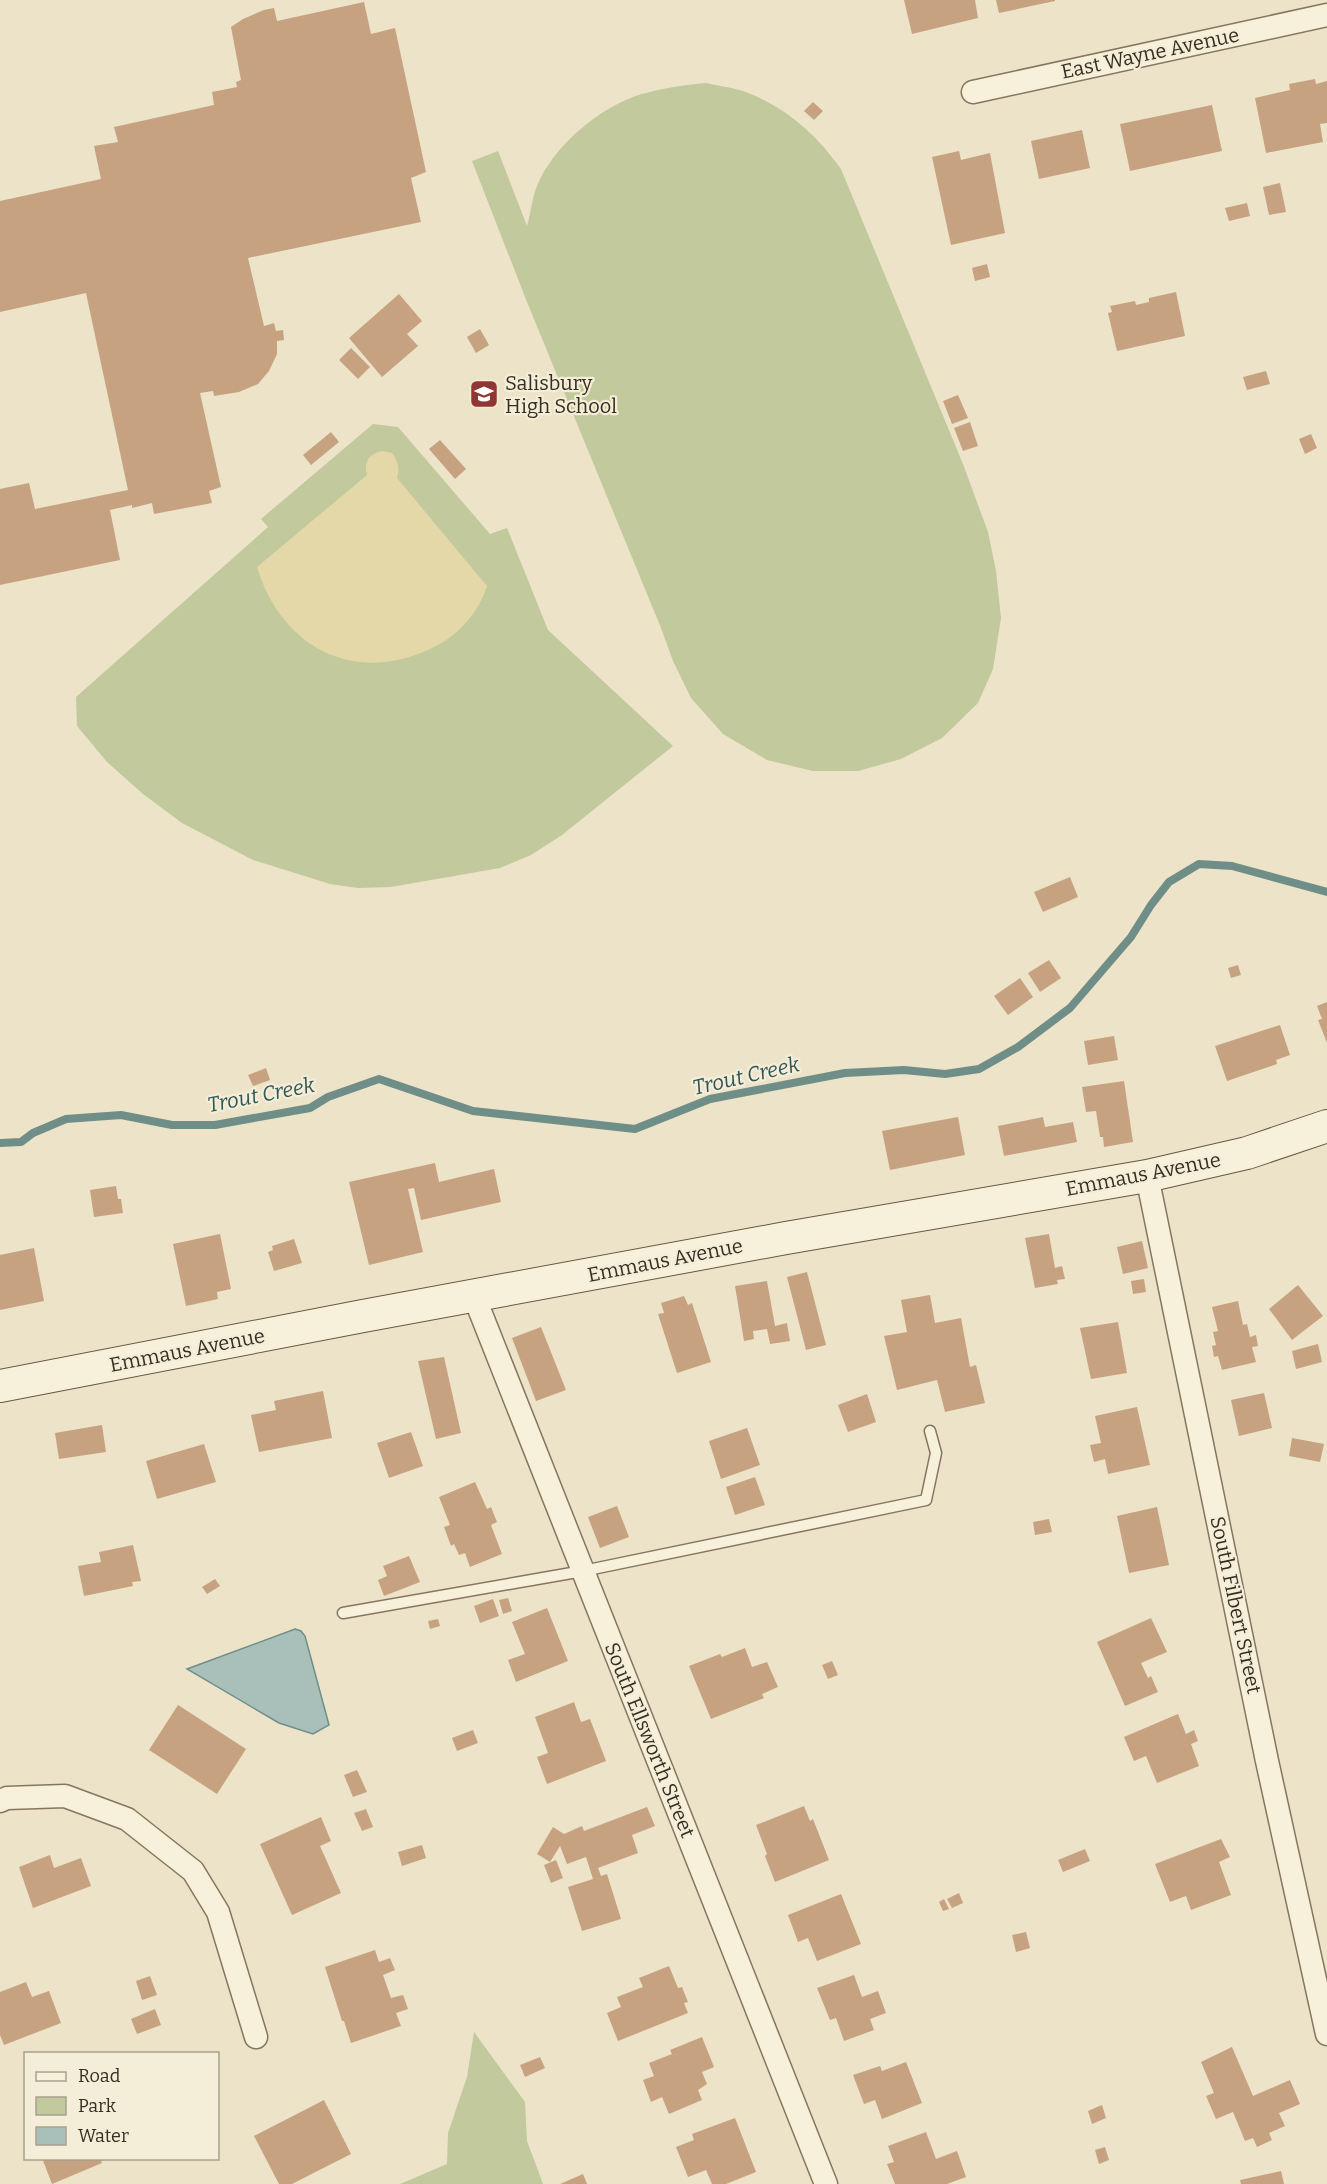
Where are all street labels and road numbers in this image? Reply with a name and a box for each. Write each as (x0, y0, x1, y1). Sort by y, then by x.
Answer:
street label: East Wayne Avenue (1059, 22, 1241, 84)
street label: Emmaus Avenue (1063, 1147, 1223, 1201)
street label: Emmaus Avenue (585, 1233, 745, 1287)
street label: Emmaus Avenue (107, 1323, 267, 1377)
street label: South Filbert Street (1205, 1514, 1267, 1696)
street label: South Ellsworth Street (600, 1639, 700, 1841)

